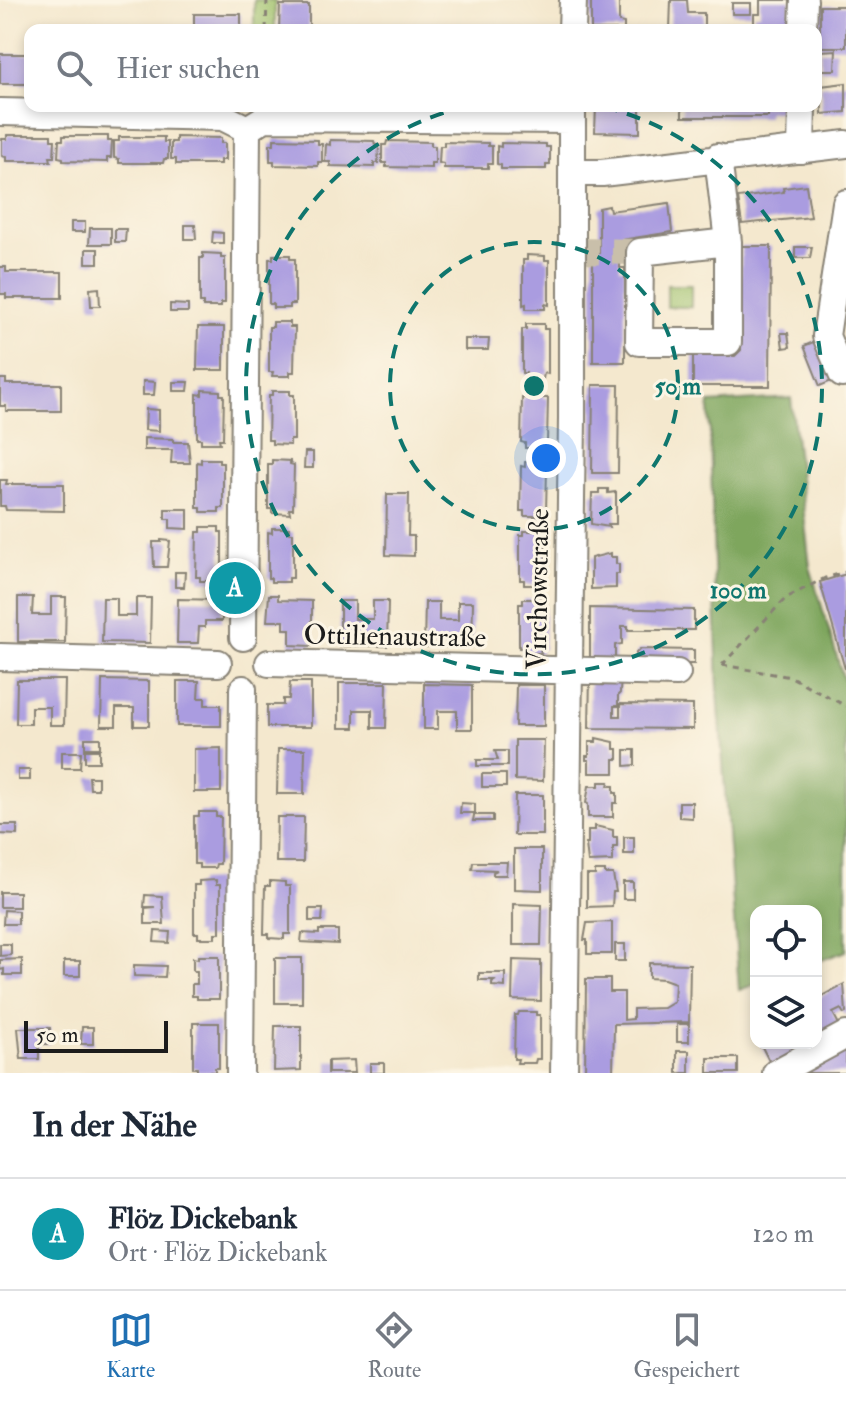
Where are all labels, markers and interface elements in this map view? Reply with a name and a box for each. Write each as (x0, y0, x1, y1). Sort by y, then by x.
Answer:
search box (24, 24, 822, 112)
icon: search (52, 46, 96, 90)
text: Hier suchen (116, 50, 260, 87)
text: 50 m (655, 371, 702, 402)
centre of rings (520, 372, 548, 400)
your location (526, 438, 566, 478)
street label: Virchowstraße (520, 508, 557, 670)
pin: A (209, 558, 261, 618)
text: 100 m (710, 575, 767, 606)
street label: Ottilienaustraße (303, 617, 487, 656)
map controls (750, 905, 822, 1049)
button: locate (750, 905, 822, 977)
button: layers (750, 977, 822, 1049)
scale bar (24, 1017, 168, 1053)
text: 50 m (36, 1021, 78, 1049)
text: In der Nähe (32, 1104, 197, 1147)
text: Flöz Dickebank (108, 1200, 297, 1237)
text: A (50, 1218, 66, 1250)
text: 120 m (753, 1218, 814, 1250)
text: Ort · Flöz Dickebank (108, 1237, 327, 1269)
tab: Karte (106, 1308, 155, 1384)
tab: Route (367, 1308, 421, 1384)
tab: Gespeichert (634, 1308, 740, 1384)

